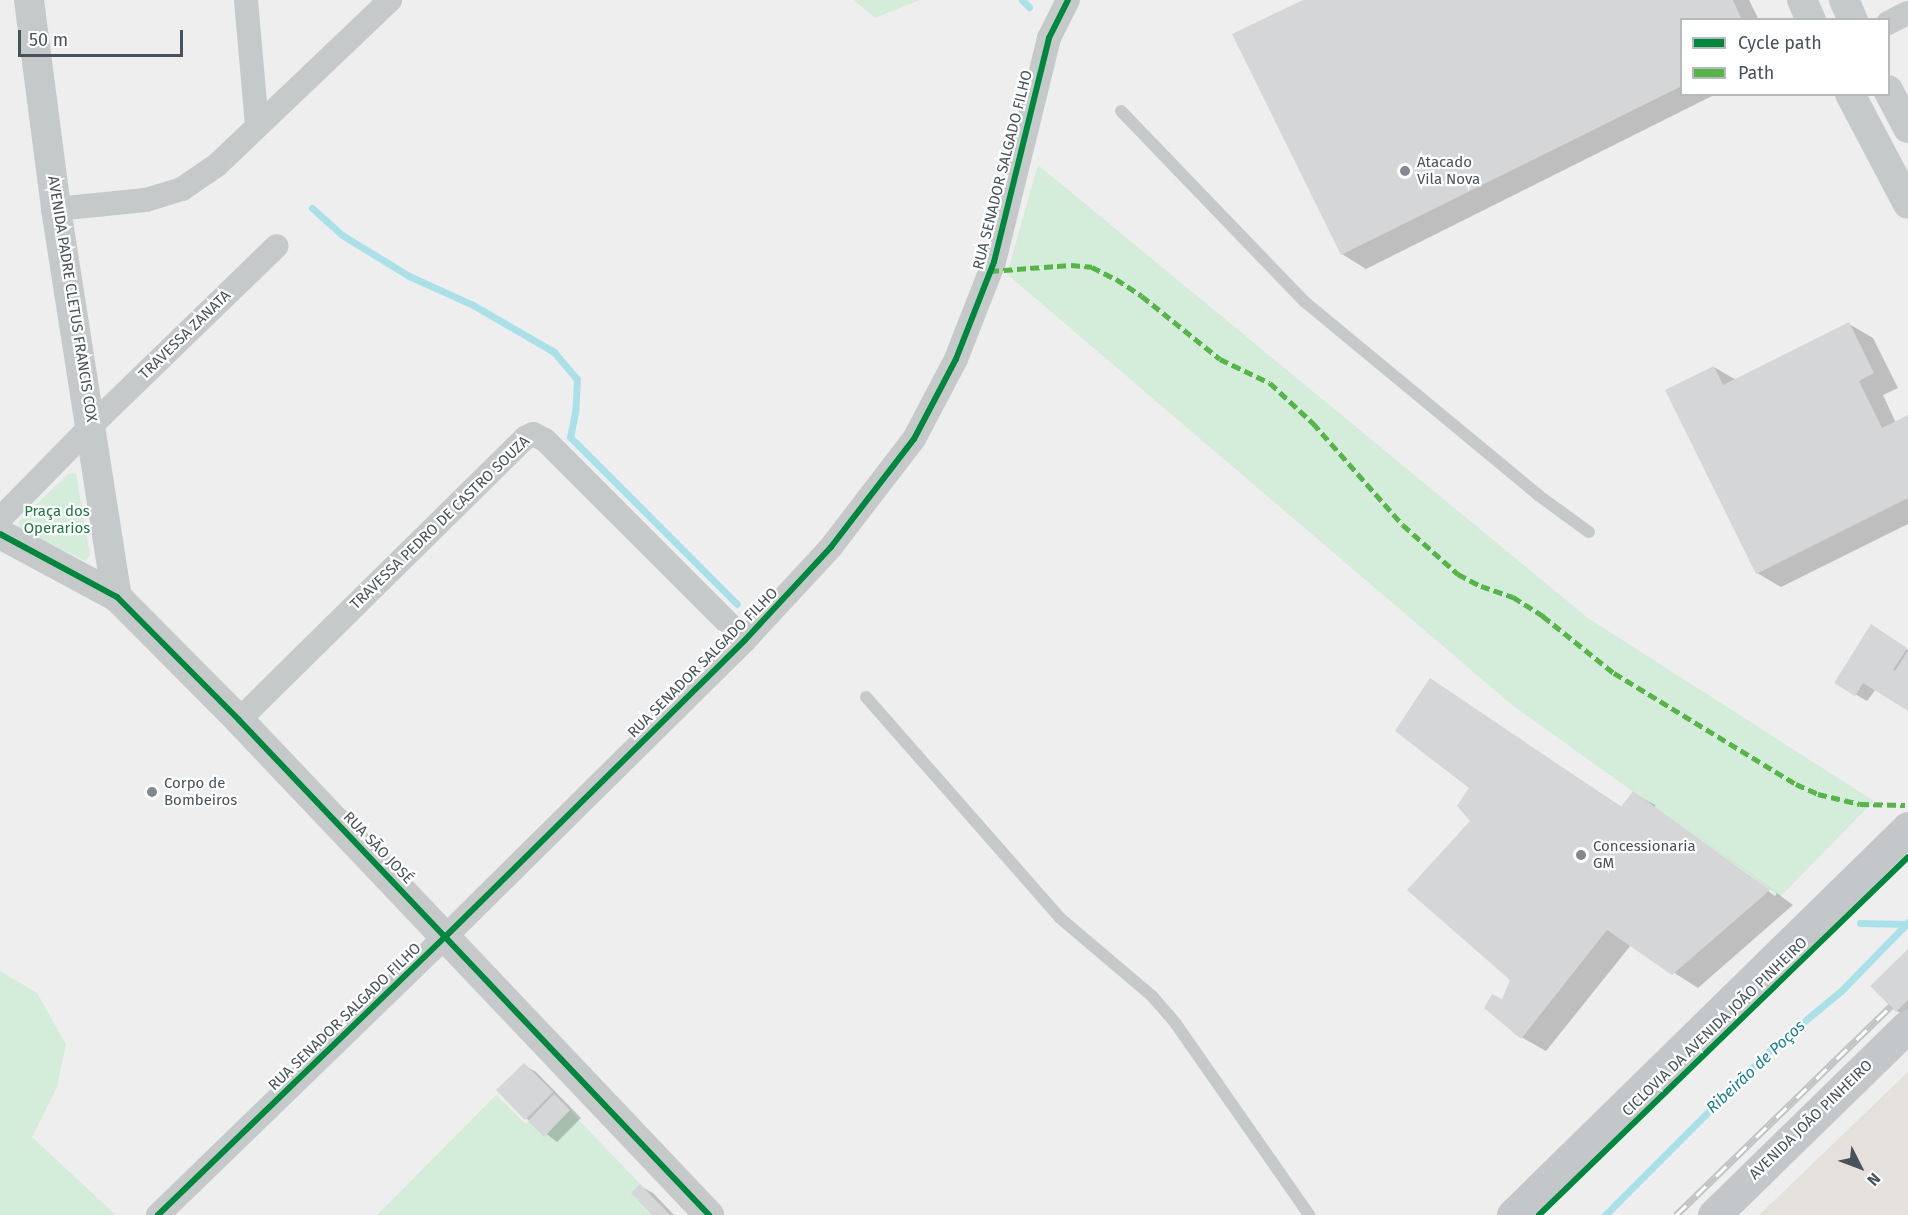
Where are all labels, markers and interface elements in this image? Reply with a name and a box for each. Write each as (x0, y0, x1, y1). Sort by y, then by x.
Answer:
scale bar (21, 18, 186, 56)
legend (1680, 18, 1890, 96)
text: 50 m (29, 29, 68, 51)
text: Cycle path (1738, 32, 1822, 54)
text: Path (1738, 62, 1774, 84)
street label: RUA SENADOR SALGADO FILHO (969, 68, 1037, 272)
place label: Atacado Vila Nova (1417, 153, 1480, 188)
marker: Atacado Vila Nova (1398, 164, 1412, 178)
street label: AVENIDA PADRE CLETUS FRANCIS COX (44, 175, 100, 423)
street label: TRAVESSA ZANATA (136, 287, 234, 383)
street label: TRAVESSA PEDRO DE CASTRO SOUZA (347, 432, 533, 614)
park label: Praça dos Operarios (24, 502, 90, 537)
street label: RUA SENADOR SALGADO FILHO (624, 584, 782, 742)
place label: Corpo de Bombeiros (164, 774, 237, 809)
marker: Corpo de Bombeiros (145, 785, 159, 799)
street label: RUA SÃO JOSÉ (339, 808, 417, 888)
place label: Concessionaria GM (1593, 837, 1696, 872)
marker: Concessionaria GM (1574, 848, 1588, 862)
street label: CICLOVIA DA AVENIDA JOÃO PINHEIRO (1619, 934, 1811, 1120)
street label: RUA SENADOR SALGADO FILHO (265, 939, 425, 1095)
water label: Ribeirão de Poços (1703, 1016, 1809, 1118)
street label: AVENIDA JOÃO PINHEIRO (1746, 1056, 1876, 1184)
north arrow (1830, 1137, 1890, 1197)

